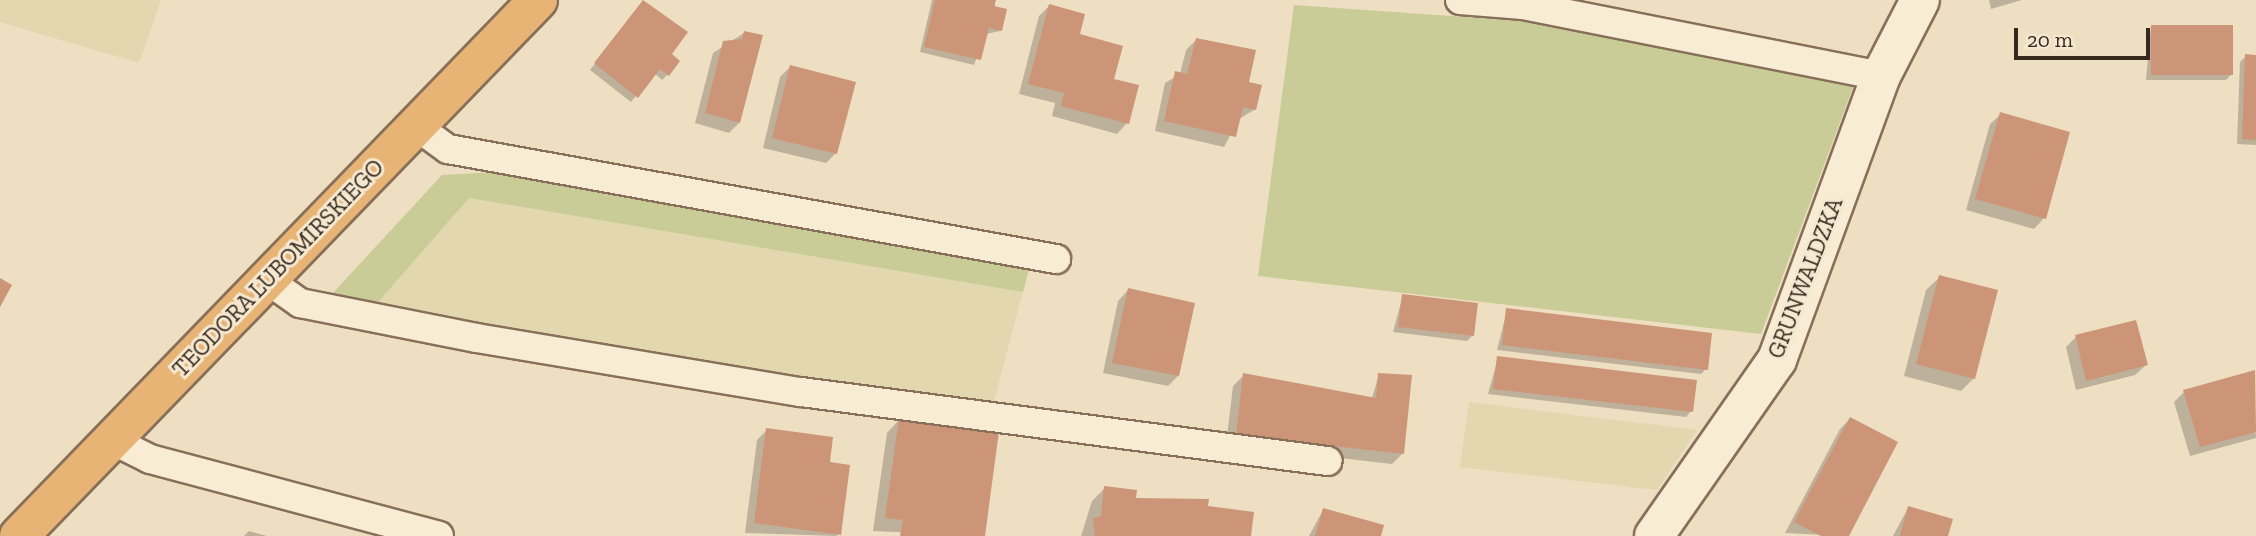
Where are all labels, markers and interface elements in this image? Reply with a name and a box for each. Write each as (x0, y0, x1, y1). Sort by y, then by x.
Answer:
scale bar (2018, 14, 2154, 58)
text: 20 m (2027, 27, 2073, 52)
street label: TEODORA LUBOMIRSKIEGO (166, 153, 390, 383)
street label: GRUNWALDZKA (1762, 194, 1848, 362)

